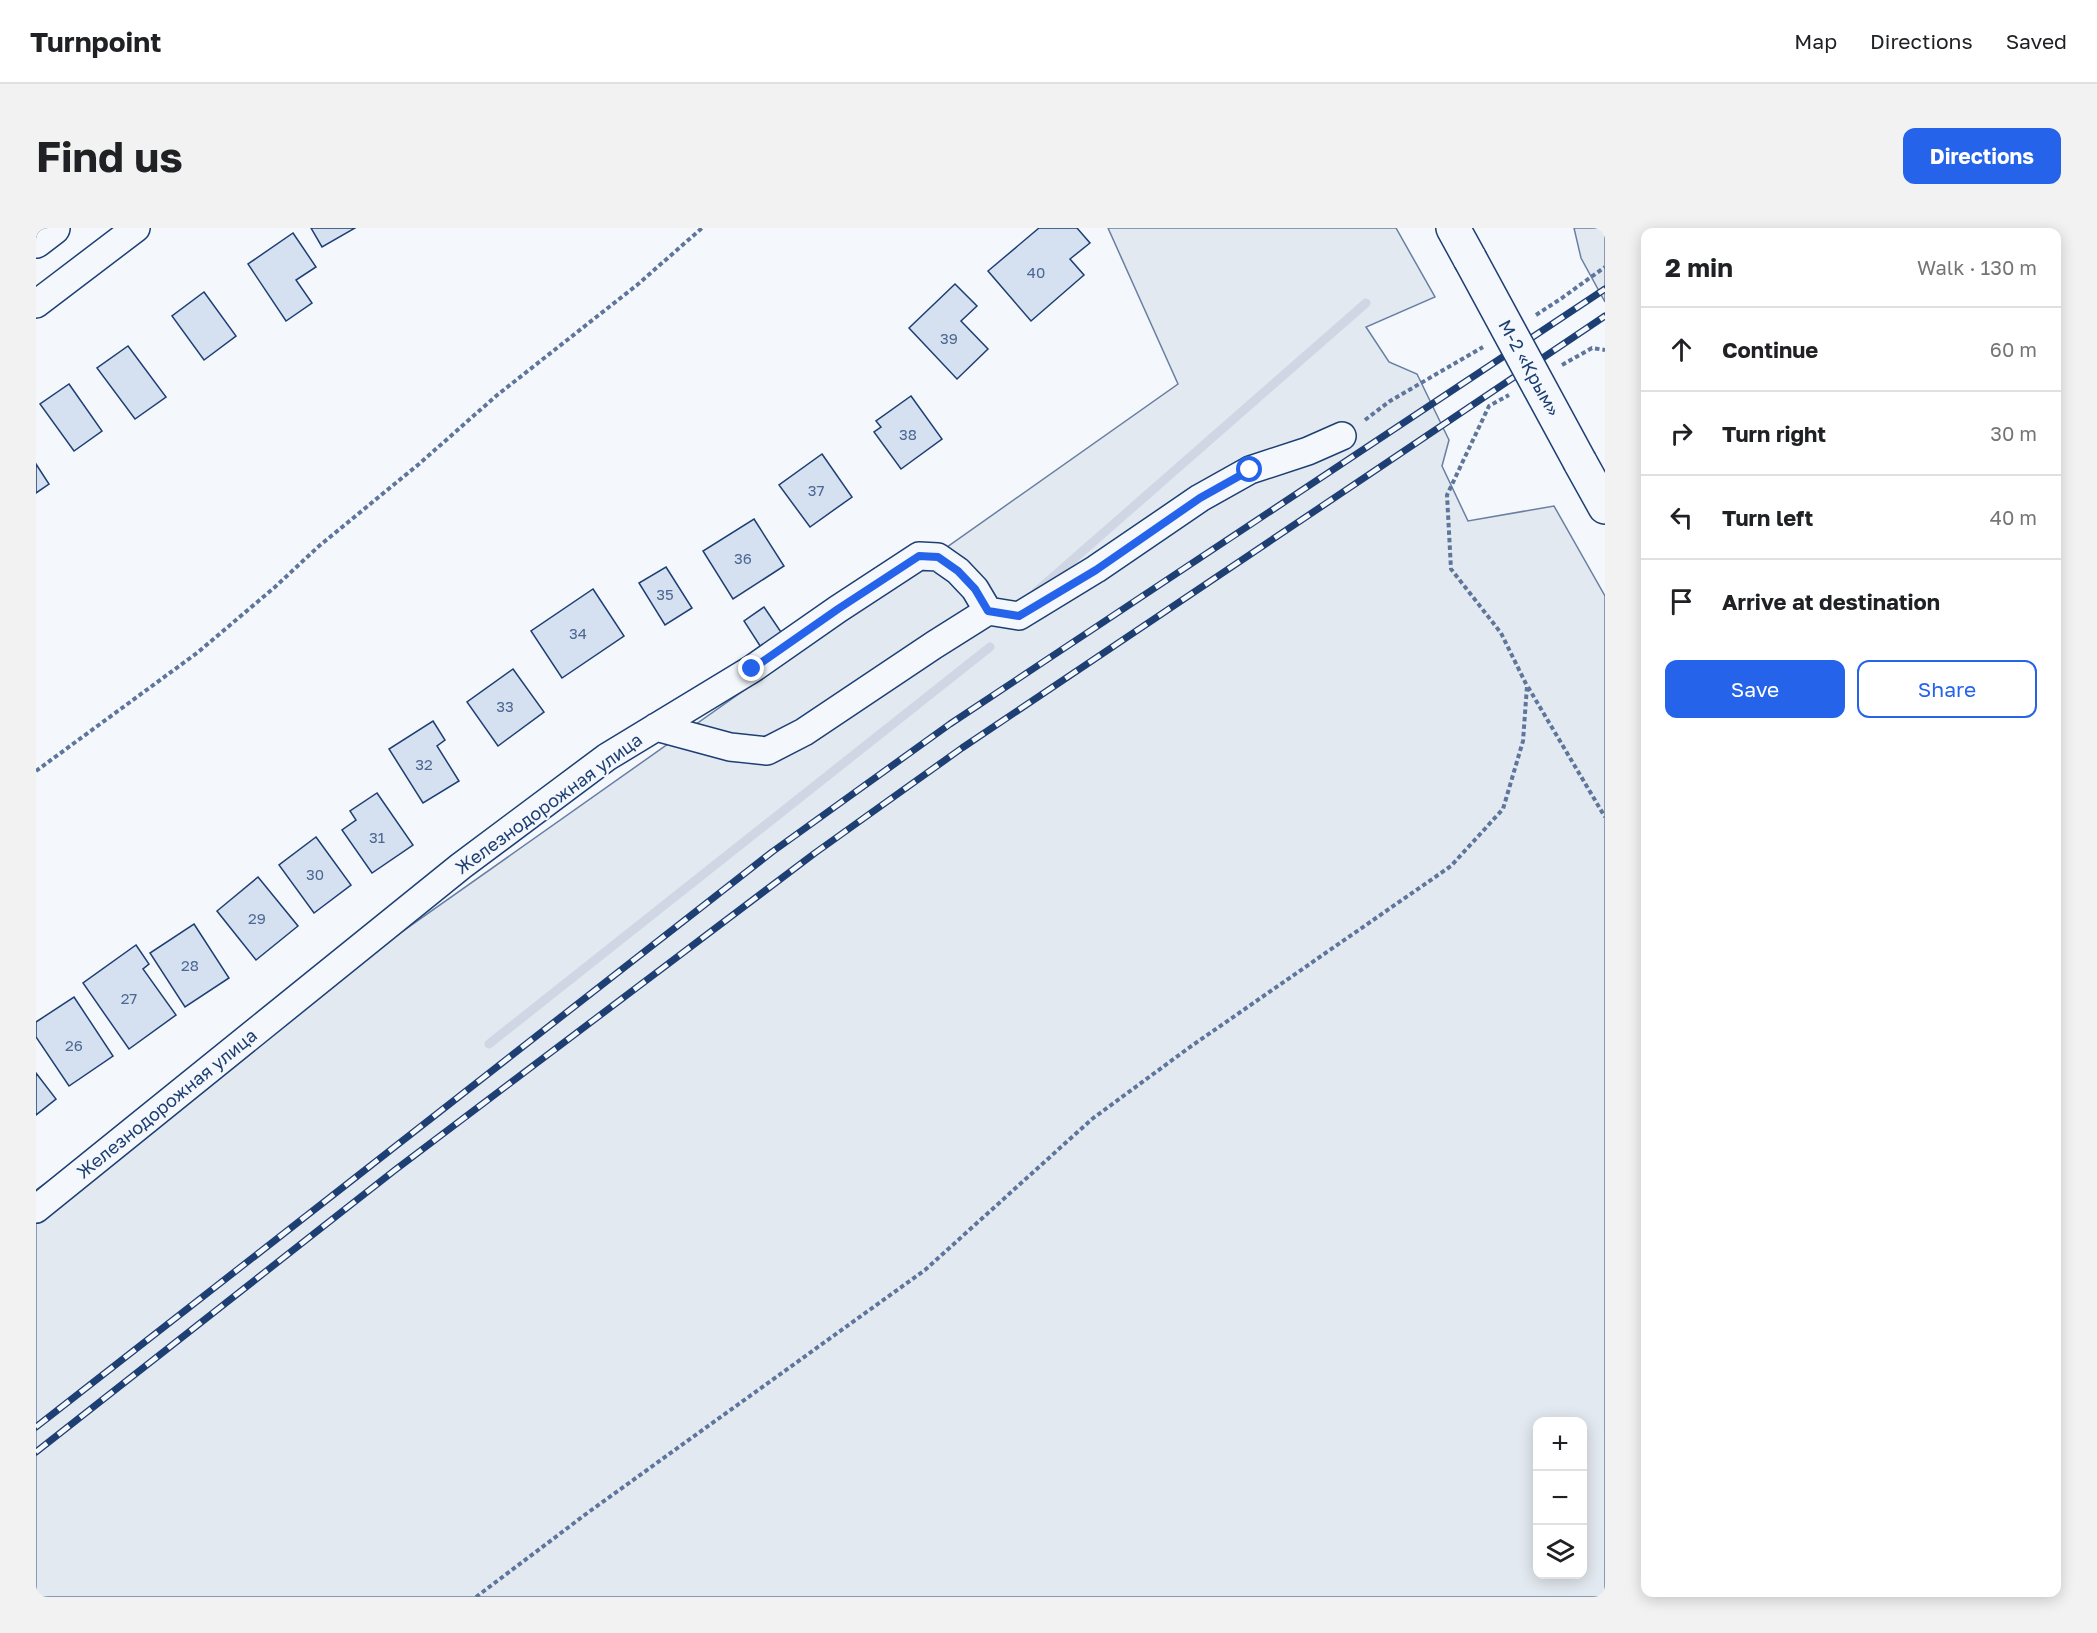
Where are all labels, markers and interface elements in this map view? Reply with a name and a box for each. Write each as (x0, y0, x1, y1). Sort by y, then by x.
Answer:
text: Turnpoint (30, 25, 161, 58)
text: Map (1794, 28, 1837, 54)
text: Directions (1870, 28, 1973, 54)
text: Saved (2006, 28, 2067, 54)
button: Directions (1903, 128, 2061, 184)
text: Find us (36, 131, 183, 181)
text: 2 min (1665, 252, 1733, 283)
text: Walk · 130 m (1917, 255, 2037, 279)
house number: 40 (1027, 263, 1045, 281)
street label: М-2 «Крым» (1494, 315, 1565, 420)
house number: 39 (940, 329, 958, 347)
icon: ahead (1665, 333, 1698, 366)
text: Continue (1722, 336, 1818, 363)
text: 60 m (1990, 337, 2037, 361)
icon: right (1665, 417, 1698, 450)
text: Turn right (1722, 420, 1826, 447)
text: 30 m (1990, 421, 2037, 445)
house number: 38 (899, 425, 917, 443)
route start (1236, 456, 1262, 482)
house number: 37 (808, 481, 824, 499)
icon: left (1665, 501, 1698, 534)
text: Turn left (1722, 504, 1813, 531)
text: 40 m (1990, 505, 2037, 529)
house number: 36 (734, 549, 752, 567)
house number: 35 (656, 585, 674, 603)
icon: arrive (1665, 585, 1698, 618)
text: Arrive at destination (1722, 588, 1940, 615)
house number: 34 (569, 624, 587, 642)
route end (738, 655, 764, 681)
button: Save (1665, 660, 1845, 718)
button: Share (1857, 660, 2037, 718)
house number: 33 (496, 697, 514, 715)
street label: Железнодорожная улица (451, 728, 646, 878)
house number: 32 (415, 755, 433, 773)
house number: 31 (369, 828, 385, 846)
house number: 30 (306, 865, 324, 883)
house number: 29 (248, 909, 266, 927)
house number: 28 (181, 956, 199, 974)
house number: 27 (121, 989, 137, 1007)
street label: Железнодорожная улица (72, 1024, 261, 1183)
house number: 26 (65, 1036, 83, 1054)
map controls (1533, 1417, 1587, 1579)
button: + (1533, 1417, 1587, 1471)
button: − (1533, 1471, 1587, 1525)
button: layers (1533, 1525, 1587, 1579)

